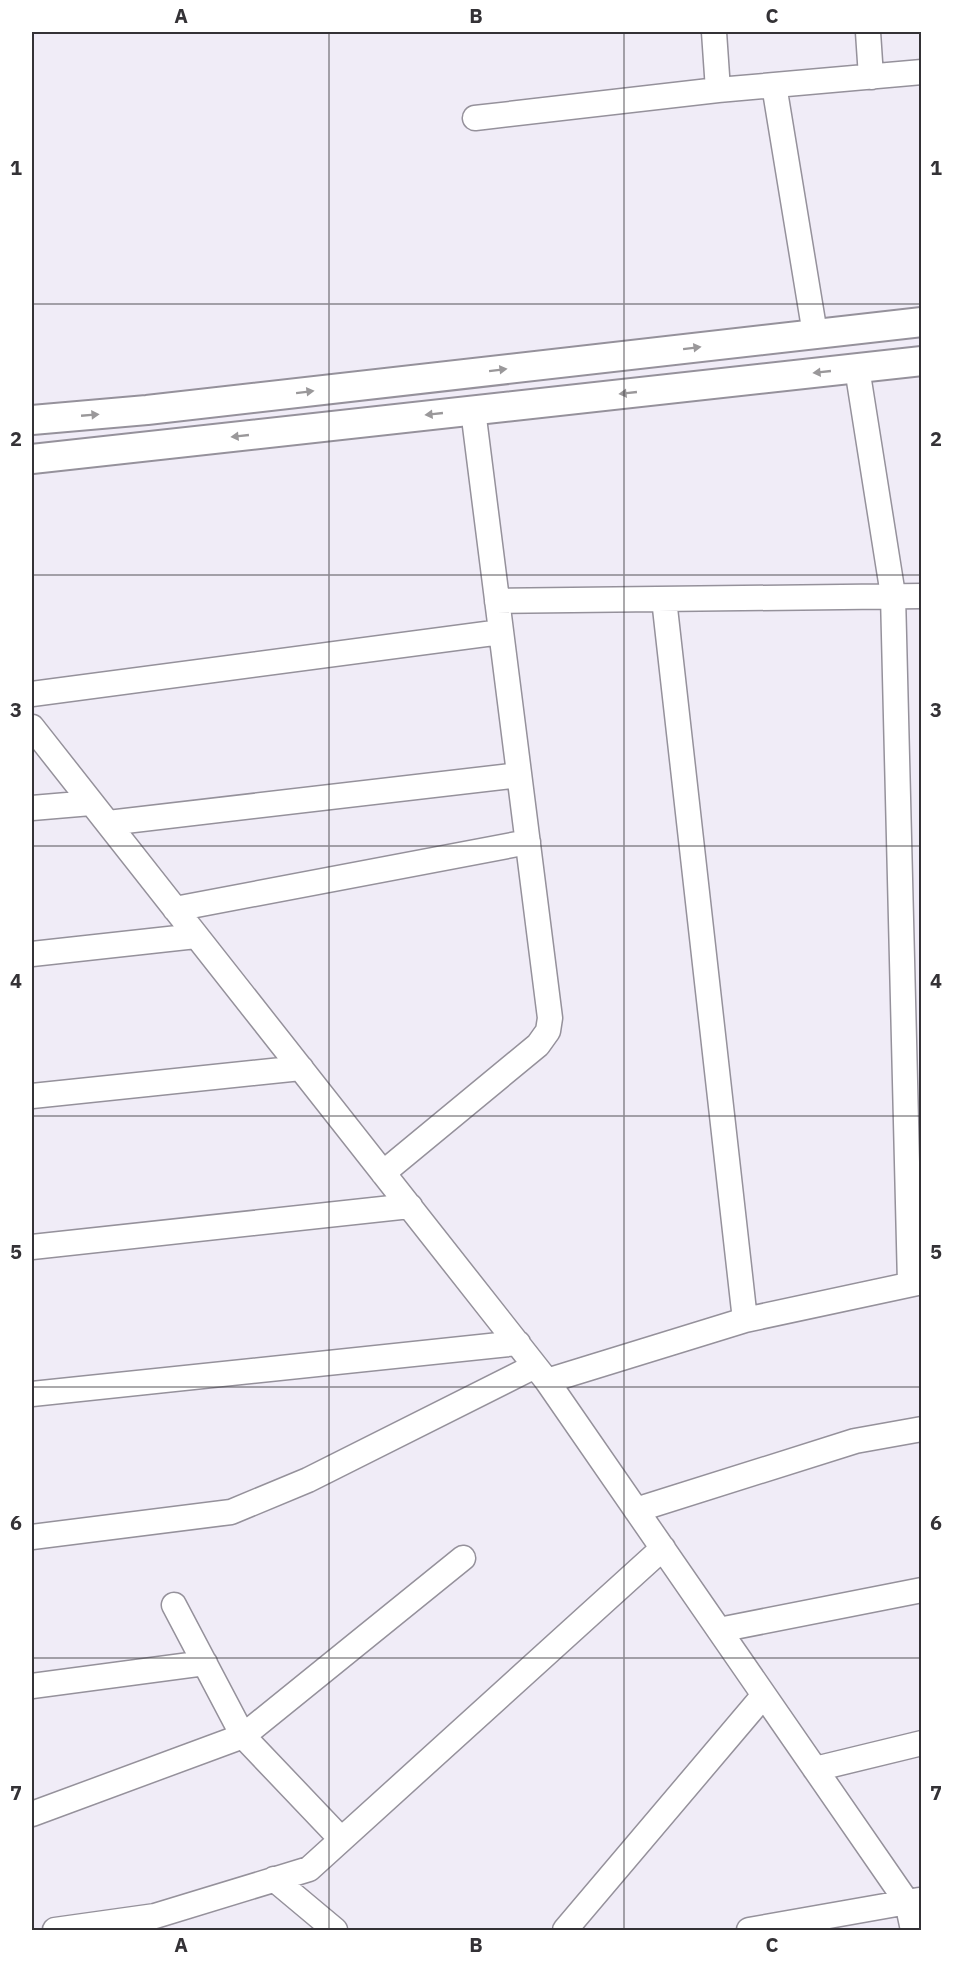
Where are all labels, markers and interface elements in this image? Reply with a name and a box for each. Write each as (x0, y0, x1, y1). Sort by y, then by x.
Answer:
text: A (174, 2, 188, 29)
text: B (469, 2, 483, 29)
text: C (765, 2, 779, 29)
text: 1 (10, 154, 22, 181)
text: 1 (930, 154, 942, 181)
one-way arrow (683, 344, 702, 353)
one-way arrow (489, 365, 508, 375)
one-way arrow (812, 367, 831, 377)
one-way arrow (295, 387, 314, 397)
one-way arrow (618, 388, 637, 398)
one-way arrow (424, 409, 443, 419)
one-way arrow (80, 410, 99, 420)
text: 2 (10, 425, 22, 452)
text: 2 (930, 425, 942, 452)
one-way arrow (231, 431, 250, 441)
text: 3 (10, 696, 22, 723)
text: 3 (930, 696, 942, 723)
text: 4 (10, 967, 22, 994)
text: 4 (930, 967, 942, 994)
text: 5 (10, 1238, 22, 1265)
text: 5 (930, 1238, 942, 1265)
text: 6 (10, 1509, 22, 1536)
text: 6 (930, 1509, 942, 1536)
text: 7 (10, 1779, 22, 1806)
text: 7 (930, 1779, 942, 1806)
text: A (174, 1931, 188, 1958)
text: B (469, 1931, 483, 1958)
text: C (765, 1931, 779, 1958)

